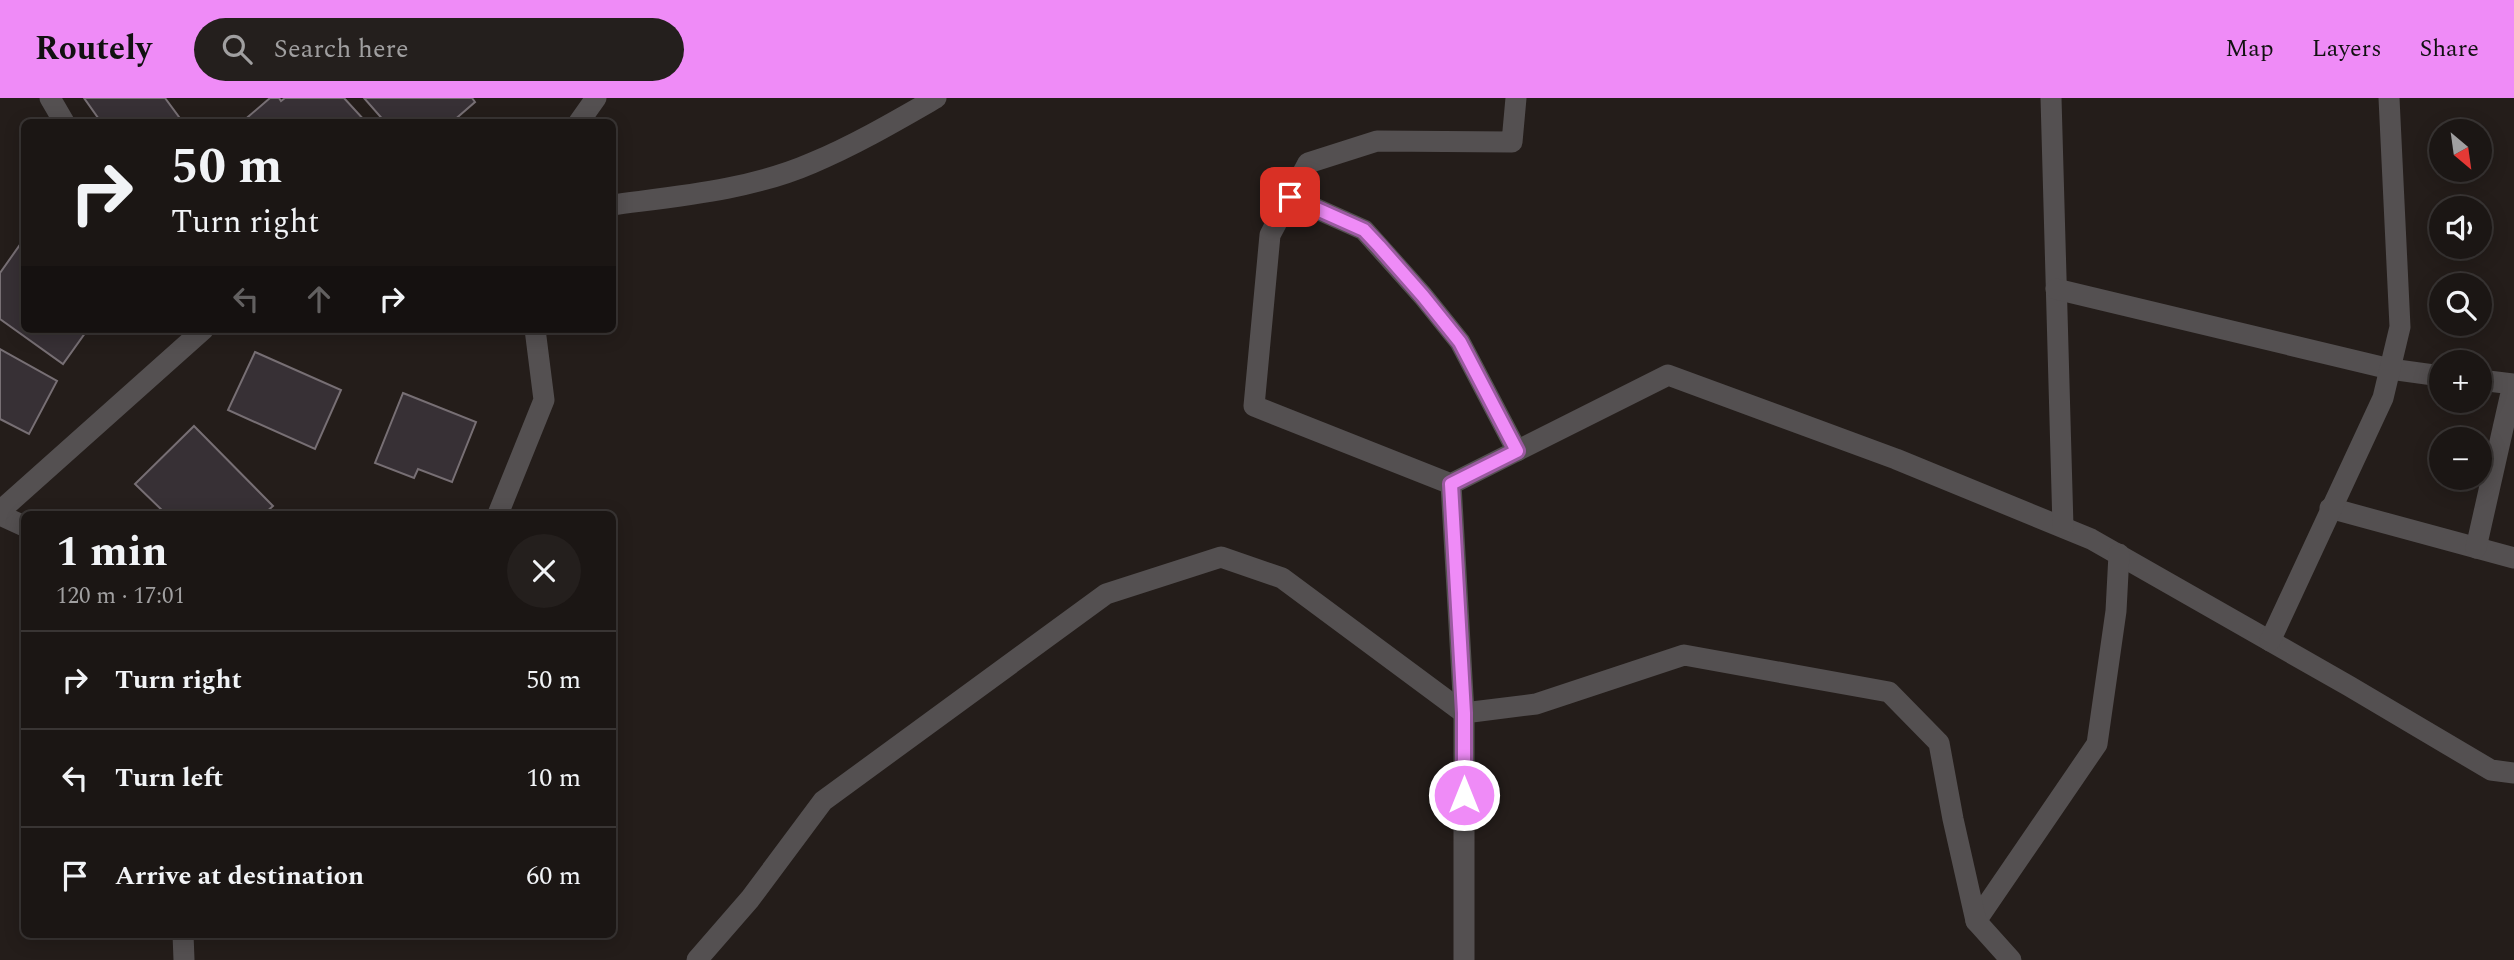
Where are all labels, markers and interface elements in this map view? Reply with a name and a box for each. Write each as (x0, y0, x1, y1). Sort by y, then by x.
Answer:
search box (194, 18, 684, 81)
text: Routely (35, 24, 152, 74)
text: Search here (274, 29, 409, 69)
icon: search (218, 30, 256, 68)
text: Map (2225, 31, 2274, 67)
text: Layers (2312, 31, 2382, 67)
text: Share (2420, 31, 2479, 67)
north arrow (2429, 119, 2492, 182)
map controls (2429, 119, 2492, 490)
text: 50 m (171, 130, 282, 205)
icon: right (56, 147, 147, 238)
pin (1260, 167, 1320, 227)
icon: arrive (1271, 178, 1309, 216)
button: sound (2429, 196, 2492, 259)
text: Turn right (171, 198, 319, 247)
button: search (2429, 273, 2492, 336)
icon: left (227, 280, 265, 318)
icon: ahead (300, 280, 338, 318)
icon: right (373, 280, 411, 318)
button: + (2429, 350, 2492, 413)
button: − (2429, 427, 2492, 490)
text: 1 min (56, 521, 168, 584)
button: close (507, 534, 581, 608)
text: 120 m · 17:01 (56, 579, 185, 614)
text: Turn right (115, 660, 242, 700)
text: 50 m (526, 660, 581, 700)
icon: right (56, 661, 94, 699)
text: Turn left (115, 758, 223, 798)
text: 10 m (526, 758, 581, 798)
position arrow (1427, 758, 1501, 832)
icon: left (56, 759, 94, 797)
text: Arrive at destination (115, 856, 364, 896)
text: 60 m (526, 856, 581, 896)
icon: arrive (56, 857, 94, 895)

